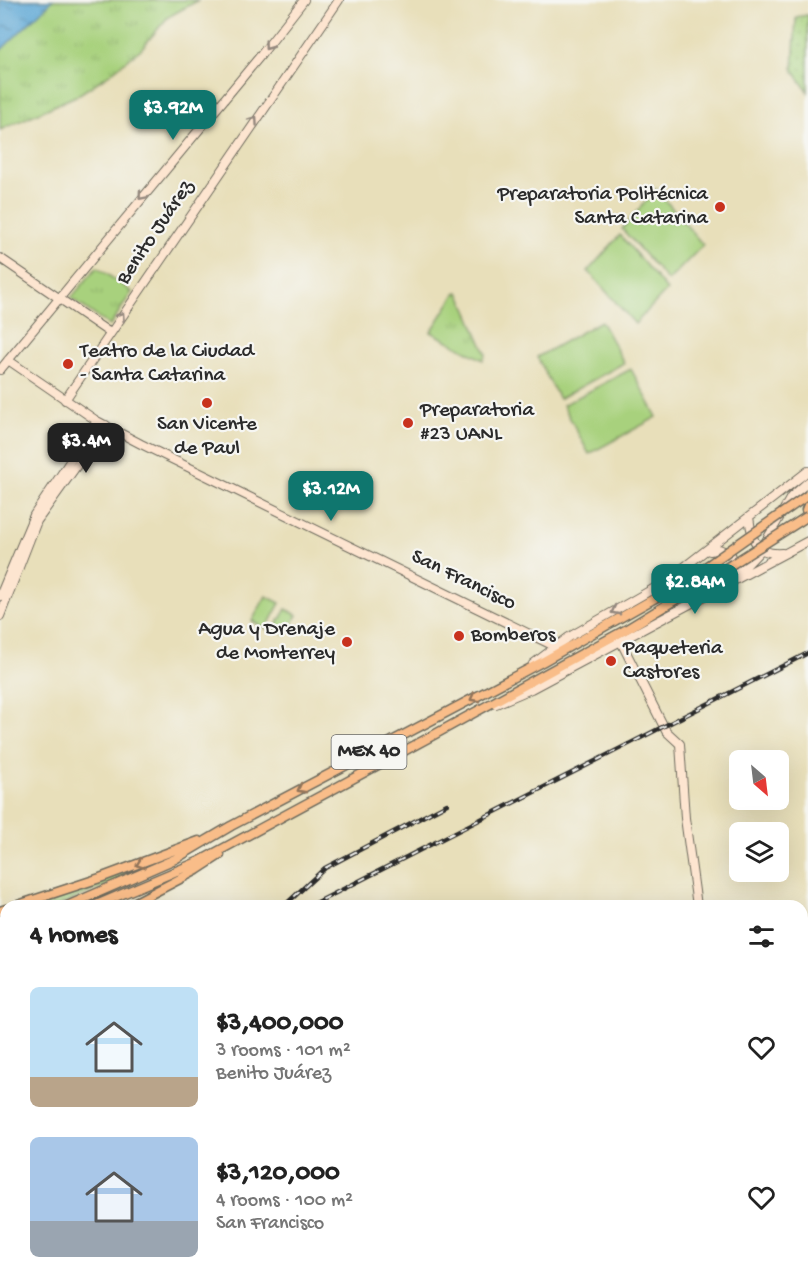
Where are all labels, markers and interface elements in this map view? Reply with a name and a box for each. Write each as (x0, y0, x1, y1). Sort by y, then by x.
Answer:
one-way arrow (264, 40, 275, 51)
pin: $3.92M (124, 90, 222, 141)
text: $3.92M (143, 98, 203, 121)
one-way arrow (247, 116, 258, 127)
street label: Benito Juárez (111, 175, 201, 291)
place label: Preparatoria Politécnica Santa Catarina (496, 183, 709, 232)
one-way arrow (139, 189, 150, 200)
marker: Preparatoria Politécnica Santa Catarina (713, 200, 727, 214)
one-way arrow (114, 312, 125, 323)
place label: Teatro de la Ciudad - Santa Catarina (79, 340, 256, 389)
marker: Teatro de la Ciudad - Santa Catarina (61, 357, 75, 371)
marker: San Vicente de Paul (200, 396, 214, 410)
place label: Preparatoria #23 UANL (419, 399, 535, 448)
place label: San Vicente de Paul (157, 413, 258, 462)
marker: Preparatoria #23 UANL (401, 416, 415, 430)
pin: $3.4M (44, 423, 128, 474)
text: $3.4M (62, 431, 110, 454)
pin: $3.12M (282, 471, 380, 522)
text: $3.12M (302, 479, 360, 502)
street label: San Francisco (406, 545, 520, 617)
pin: $2.84M (646, 564, 744, 615)
text: $2.84M (665, 572, 725, 595)
one-way arrow (611, 604, 622, 615)
place label: Agua y Drenaje de Monterrey (198, 618, 336, 667)
place label: Bomberos (470, 624, 557, 649)
marker: Bomberos (452, 629, 466, 643)
marker: Agua y Drenaje de Monterrey (340, 635, 354, 649)
place label: Paqueteria Castores (622, 637, 724, 686)
marker: Paqueteria Castores (604, 654, 618, 668)
one-way arrow (469, 691, 480, 702)
road number: MEX 40 (332, 735, 406, 769)
north arrow (729, 750, 789, 810)
map controls (729, 750, 789, 882)
one-way arrow (297, 782, 307, 793)
button: layers (729, 822, 789, 882)
one-way arrow (135, 857, 146, 869)
icon: filters (745, 920, 778, 953)
text: 4 homes (30, 921, 117, 952)
text: $3,400,000 (216, 1009, 344, 1040)
icon: home (78, 1011, 150, 1083)
icon: heart (745, 1031, 778, 1064)
text: 3 rooms · 101 m² (216, 1040, 351, 1063)
text: Benito Juárez (216, 1063, 331, 1086)
text: $3,120,000 (216, 1159, 340, 1190)
icon: home (78, 1161, 150, 1233)
icon: heart (745, 1181, 778, 1214)
text: 4 rooms · 100 m² (216, 1190, 353, 1213)
text: San Francisco (216, 1213, 324, 1236)

